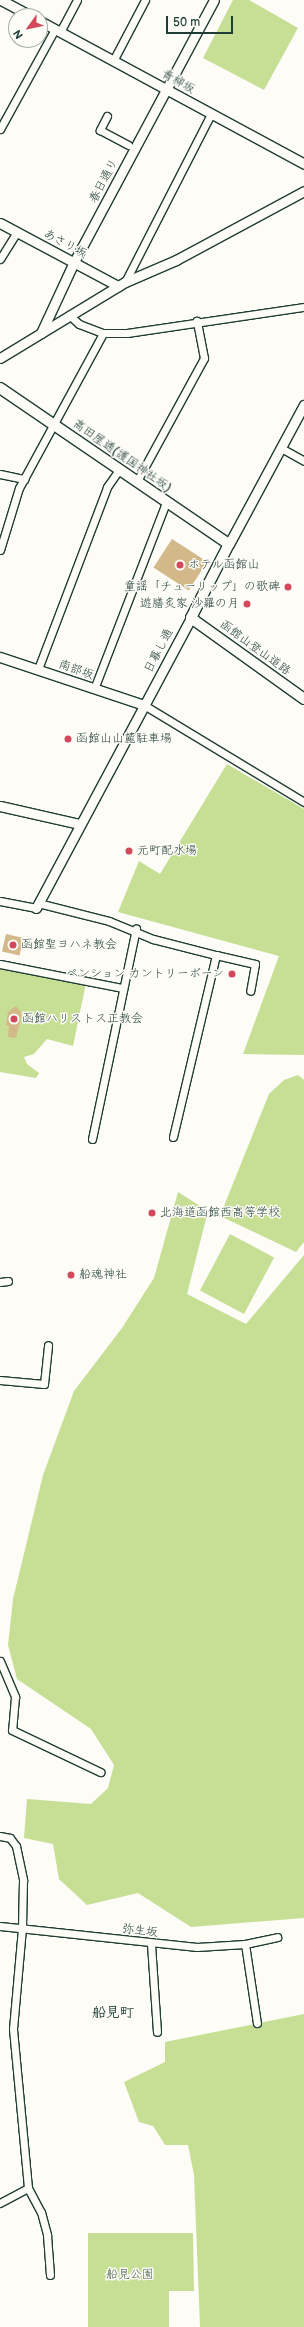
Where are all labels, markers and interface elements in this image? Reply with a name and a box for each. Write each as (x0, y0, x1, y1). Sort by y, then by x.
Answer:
north arrow (8, 8, 48, 48)
scale bar (168, 8, 235, 34)
text: 50 m (173, 15, 200, 30)
text: N (11, 27, 26, 41)
street label: 青柳坂 (159, 67, 197, 97)
street label: 春日通り (86, 156, 122, 206)
street label: あさり坂 (40, 226, 90, 262)
street label: 高田屋通(護国神社坂) (70, 417, 174, 495)
place label: ホテル函館山 (188, 558, 260, 572)
marker: ホテル函館山 (175, 560, 185, 570)
place label: 童謡「チューリップ」の歌碑 (124, 580, 280, 594)
marker: 童謡「チューリップ」の歌碑 (283, 582, 293, 592)
place label: 遊膳炙家 沙羅の月 (140, 597, 239, 611)
marker: 遊膳炙家 沙羅の月 (242, 599, 252, 609)
street label: 函館山登山道路 (217, 617, 293, 679)
street label: 日暮し通 (141, 626, 177, 676)
street label: 南部坂 (57, 657, 95, 683)
place label: 函館山山麓駐車場 (76, 732, 172, 746)
marker: 函館山山麓駐車場 (63, 734, 73, 744)
place label: 元町配水場 (137, 844, 197, 858)
marker: 元町配水場 (124, 846, 134, 856)
place label: 函館聖ヨハネ教会 (21, 938, 117, 952)
marker: 函館聖ヨハネ教会 (8, 940, 18, 950)
place label: ペンション カントリーボーン (65, 967, 224, 981)
marker: ペンション カントリーボーン (227, 969, 237, 979)
place label: 函館ハリストス正教会 (22, 1012, 142, 1026)
marker: 函館ハリストス正教会 (9, 1014, 19, 1024)
place label: 北海道函館西高等学校 (160, 1206, 280, 1220)
marker: 北海道函館西高等学校 (147, 1208, 157, 1218)
place label: 船魂神社 (79, 1268, 127, 1282)
marker: 船魂神社 (66, 1270, 76, 1280)
street label: 弥生坂 (121, 1922, 159, 1940)
district label: 船見町 (92, 2005, 134, 2021)
park label: 船見公園 (106, 2268, 154, 2282)

